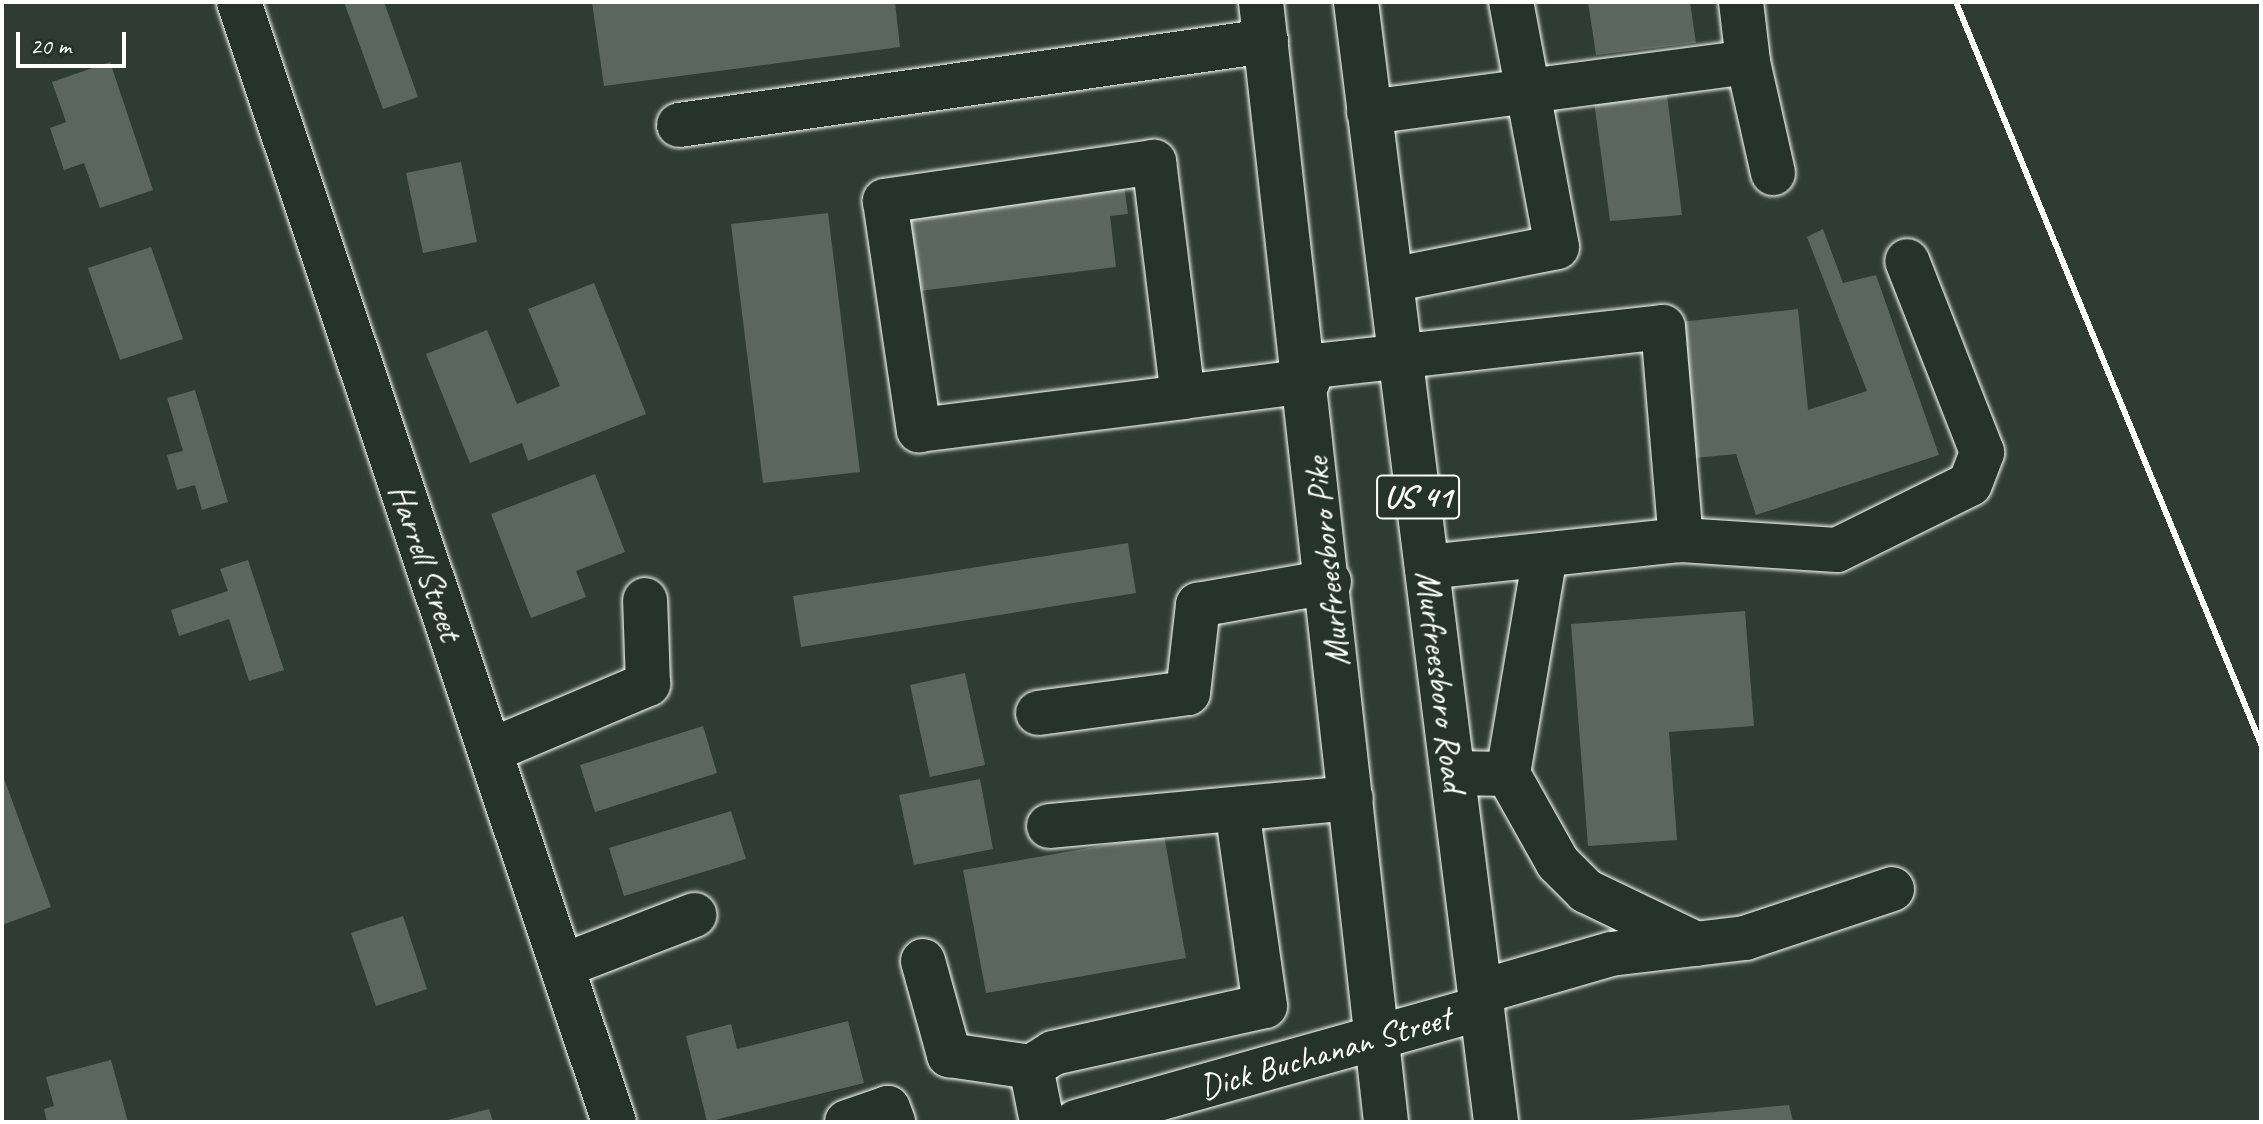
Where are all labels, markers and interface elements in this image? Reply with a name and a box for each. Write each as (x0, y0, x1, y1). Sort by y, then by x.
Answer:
scale bar (20, 16, 130, 66)
text: 20 m (30, 31, 71, 61)
street label: Murfreesboro Pike (1296, 455, 1358, 669)
road number: US 41 (1376, 469, 1460, 525)
street label: Harrell Street (380, 478, 472, 646)
street label: Murfreesboro Road (1407, 569, 1475, 793)
street label: Dick Buchanan Street (1196, 997, 1454, 1107)

